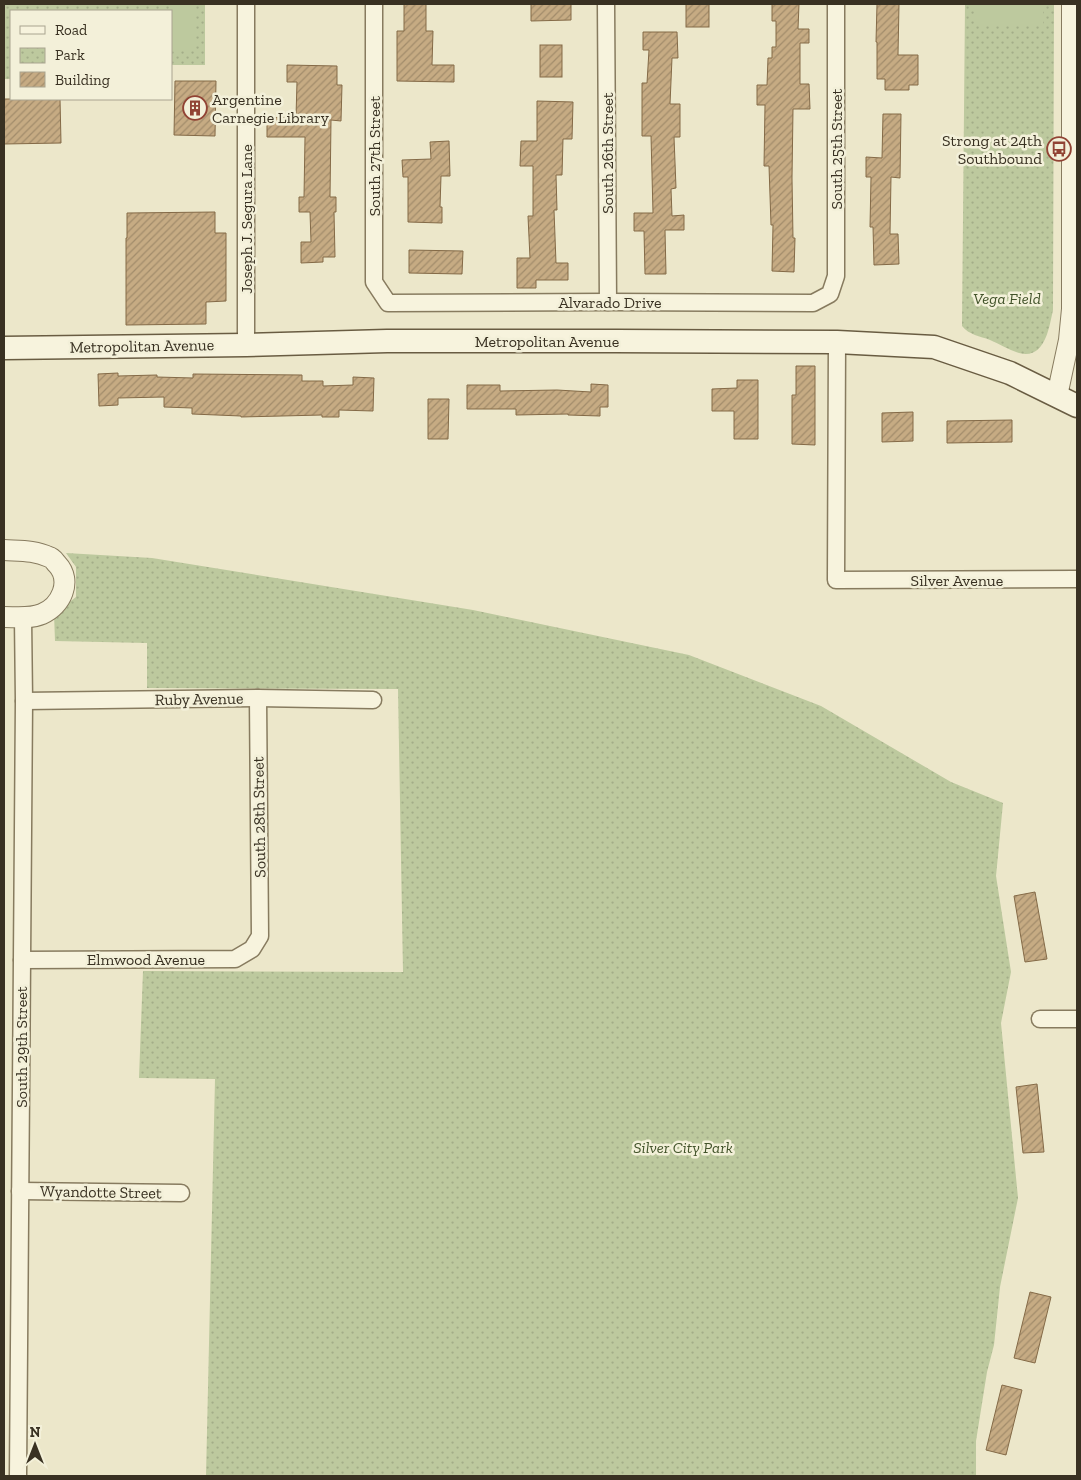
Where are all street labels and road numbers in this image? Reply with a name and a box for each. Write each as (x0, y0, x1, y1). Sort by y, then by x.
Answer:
street label: South 25th Street (827, 88, 846, 210)
street label: South 26th Street (598, 92, 617, 214)
street label: South 27th Street (365, 96, 384, 216)
street label: Joseph J. Segura Lane (237, 144, 256, 294)
street label: Alvarado Drive (558, 293, 662, 312)
street label: Metropolitan Avenue (475, 332, 619, 351)
street label: Metropolitan Avenue (70, 335, 214, 357)
street label: Silver Avenue (911, 571, 1003, 590)
street label: Ruby Avenue (154, 689, 244, 709)
street label: South 28th Street (248, 756, 270, 878)
street label: Elmwood Avenue (87, 950, 205, 969)
street label: South 29th Street (12, 986, 31, 1108)
street label: Wyandotte Street (40, 1181, 162, 1203)

